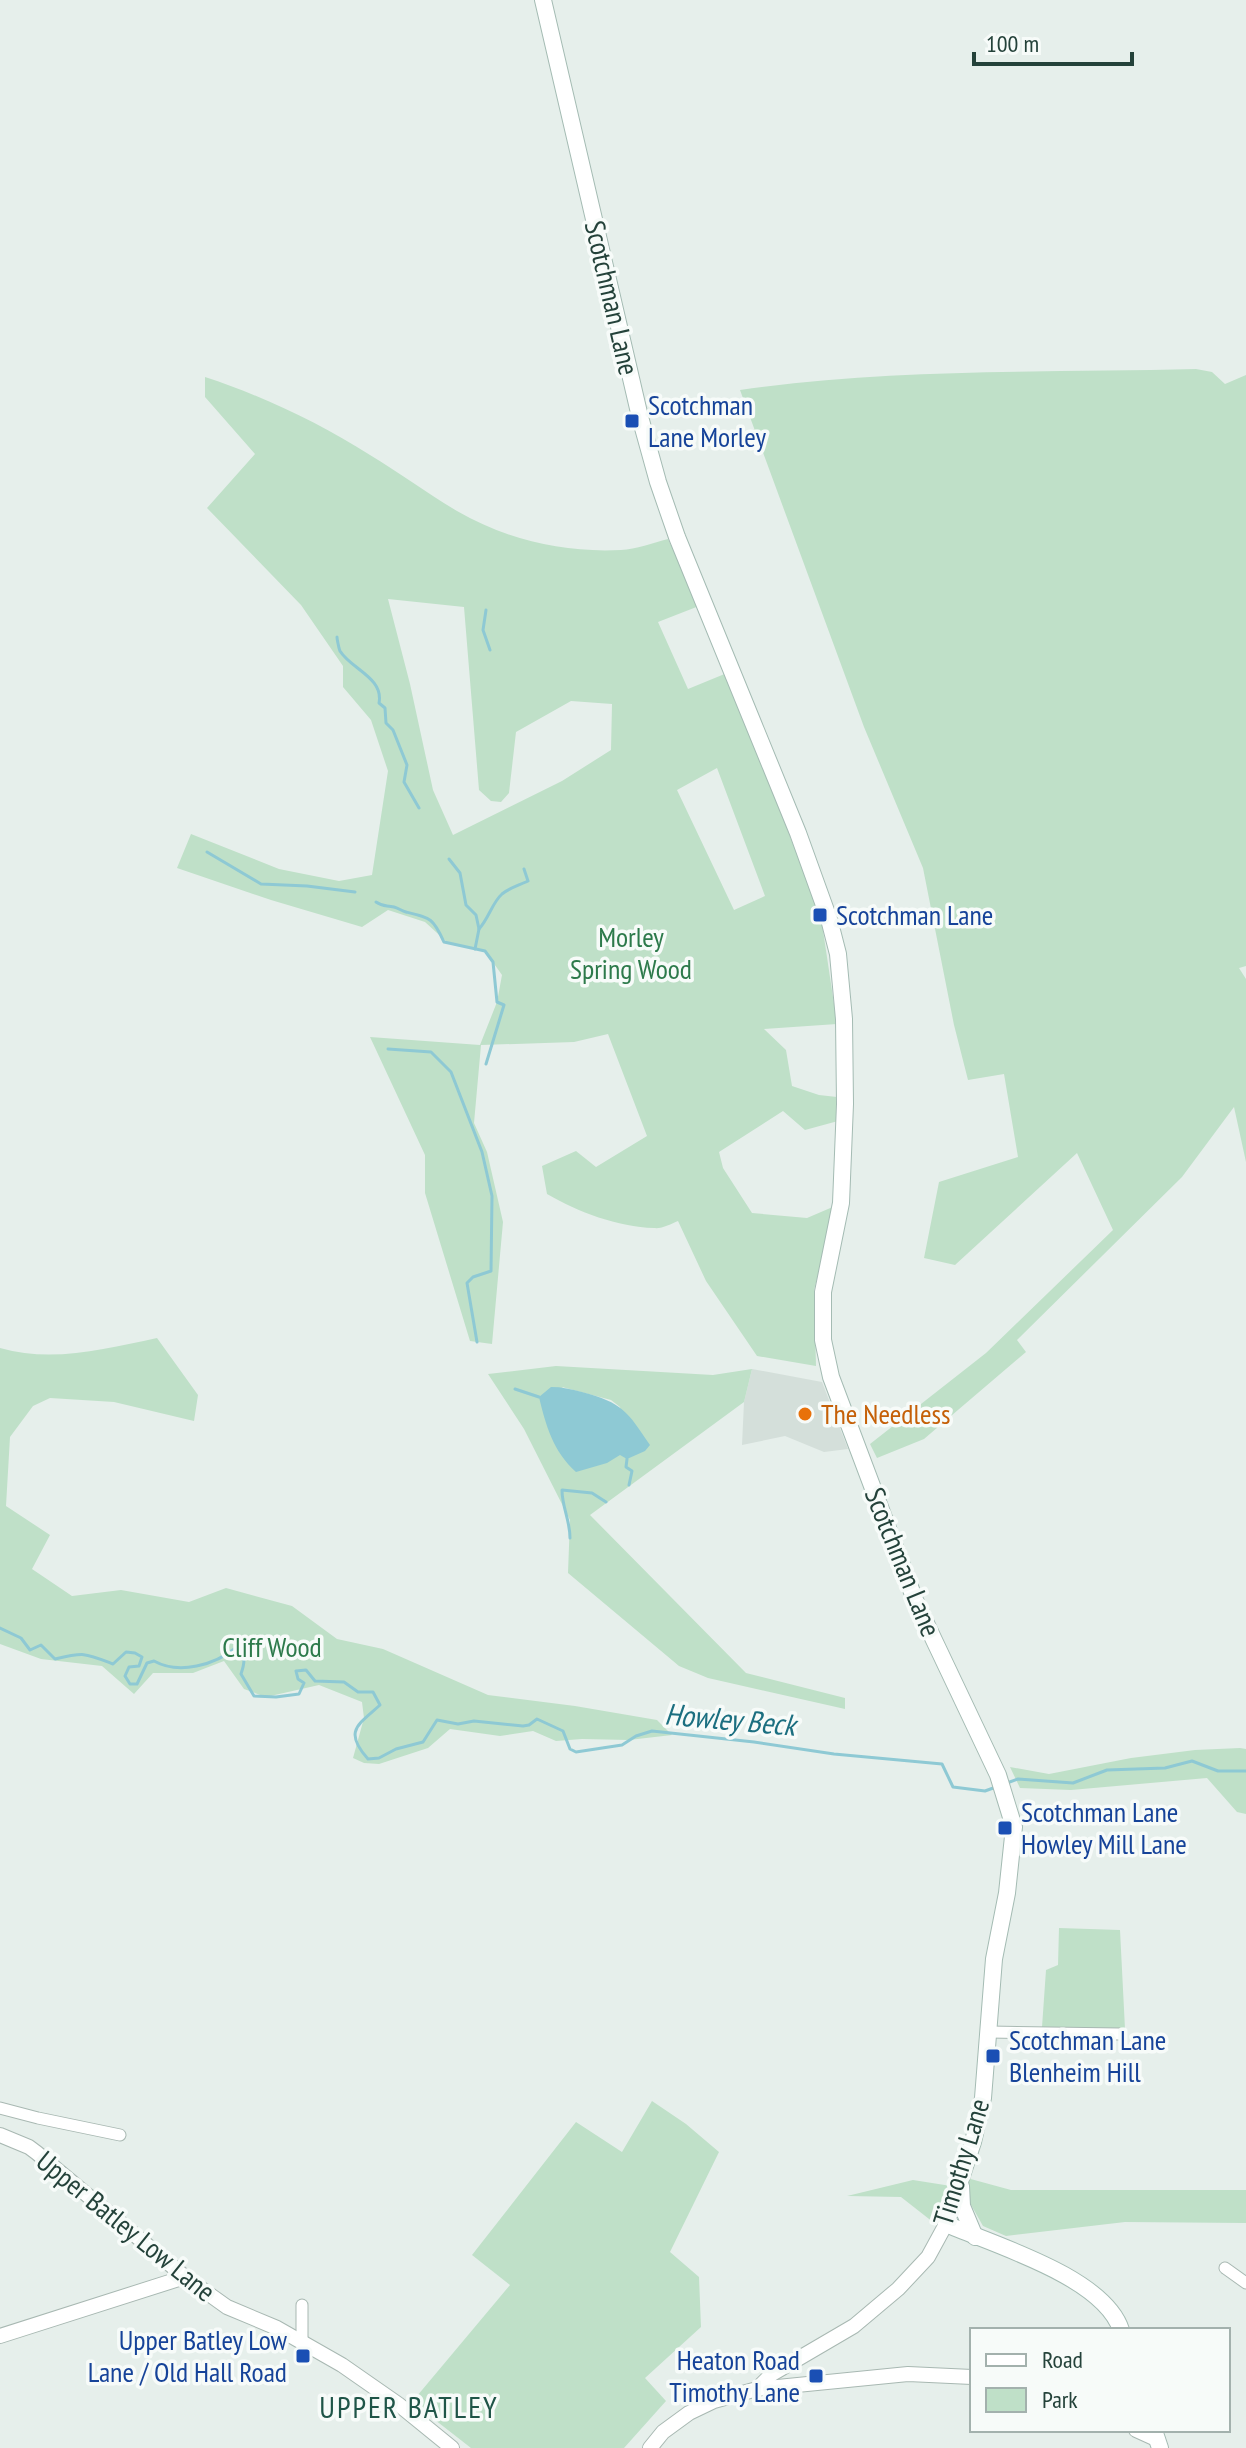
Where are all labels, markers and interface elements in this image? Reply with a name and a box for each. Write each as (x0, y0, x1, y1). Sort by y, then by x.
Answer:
scale bar (974, 16, 1132, 66)
text: 100 m (986, 28, 1039, 59)
street label: Scotchman Lane (577, 217, 648, 379)
place label: Scotchman Lane Morley (648, 386, 766, 455)
marker: Scotchman Lane Morley (623, 412, 641, 430)
place label: Scotchman Lane (836, 896, 993, 933)
marker: Scotchman Lane (811, 906, 829, 924)
park label: Morley Spring Wood (570, 918, 692, 987)
place label: The Needless (821, 1395, 950, 1432)
marker: The Needless (796, 1405, 814, 1423)
street label: Scotchman Lane (857, 1482, 950, 1642)
park label: Cliff Wood (222, 1628, 322, 1665)
water label: Howley Beck (663, 1693, 800, 1744)
place label: Scotchman Lane Howley Mill Lane (1021, 1793, 1187, 1862)
marker: Scotchman Lane Howley Mill Lane (996, 1819, 1014, 1837)
place label: Scotchman Lane Blenheim Hill (1009, 2021, 1166, 2090)
marker: Scotchman Lane Blenheim Hill (984, 2047, 1002, 2065)
street label: Timothy Lane (924, 2094, 997, 2230)
street label: Upper Batley Low Lane (29, 2142, 223, 2309)
place label: Upper Batley Low Lane / Old Hall Road (88, 2321, 287, 2390)
legend (970, 2328, 1230, 2432)
place label: Heaton Road Timothy Lane (669, 2341, 800, 2410)
text: Road (1042, 2344, 1083, 2375)
marker: Upper Batley Low Lane / Old Hall Road (294, 2347, 312, 2365)
marker: Heaton Road Timothy Lane (807, 2367, 825, 2385)
text: Park (1042, 2384, 1078, 2415)
district label: UPPER BATLEY (319, 2387, 499, 2426)

